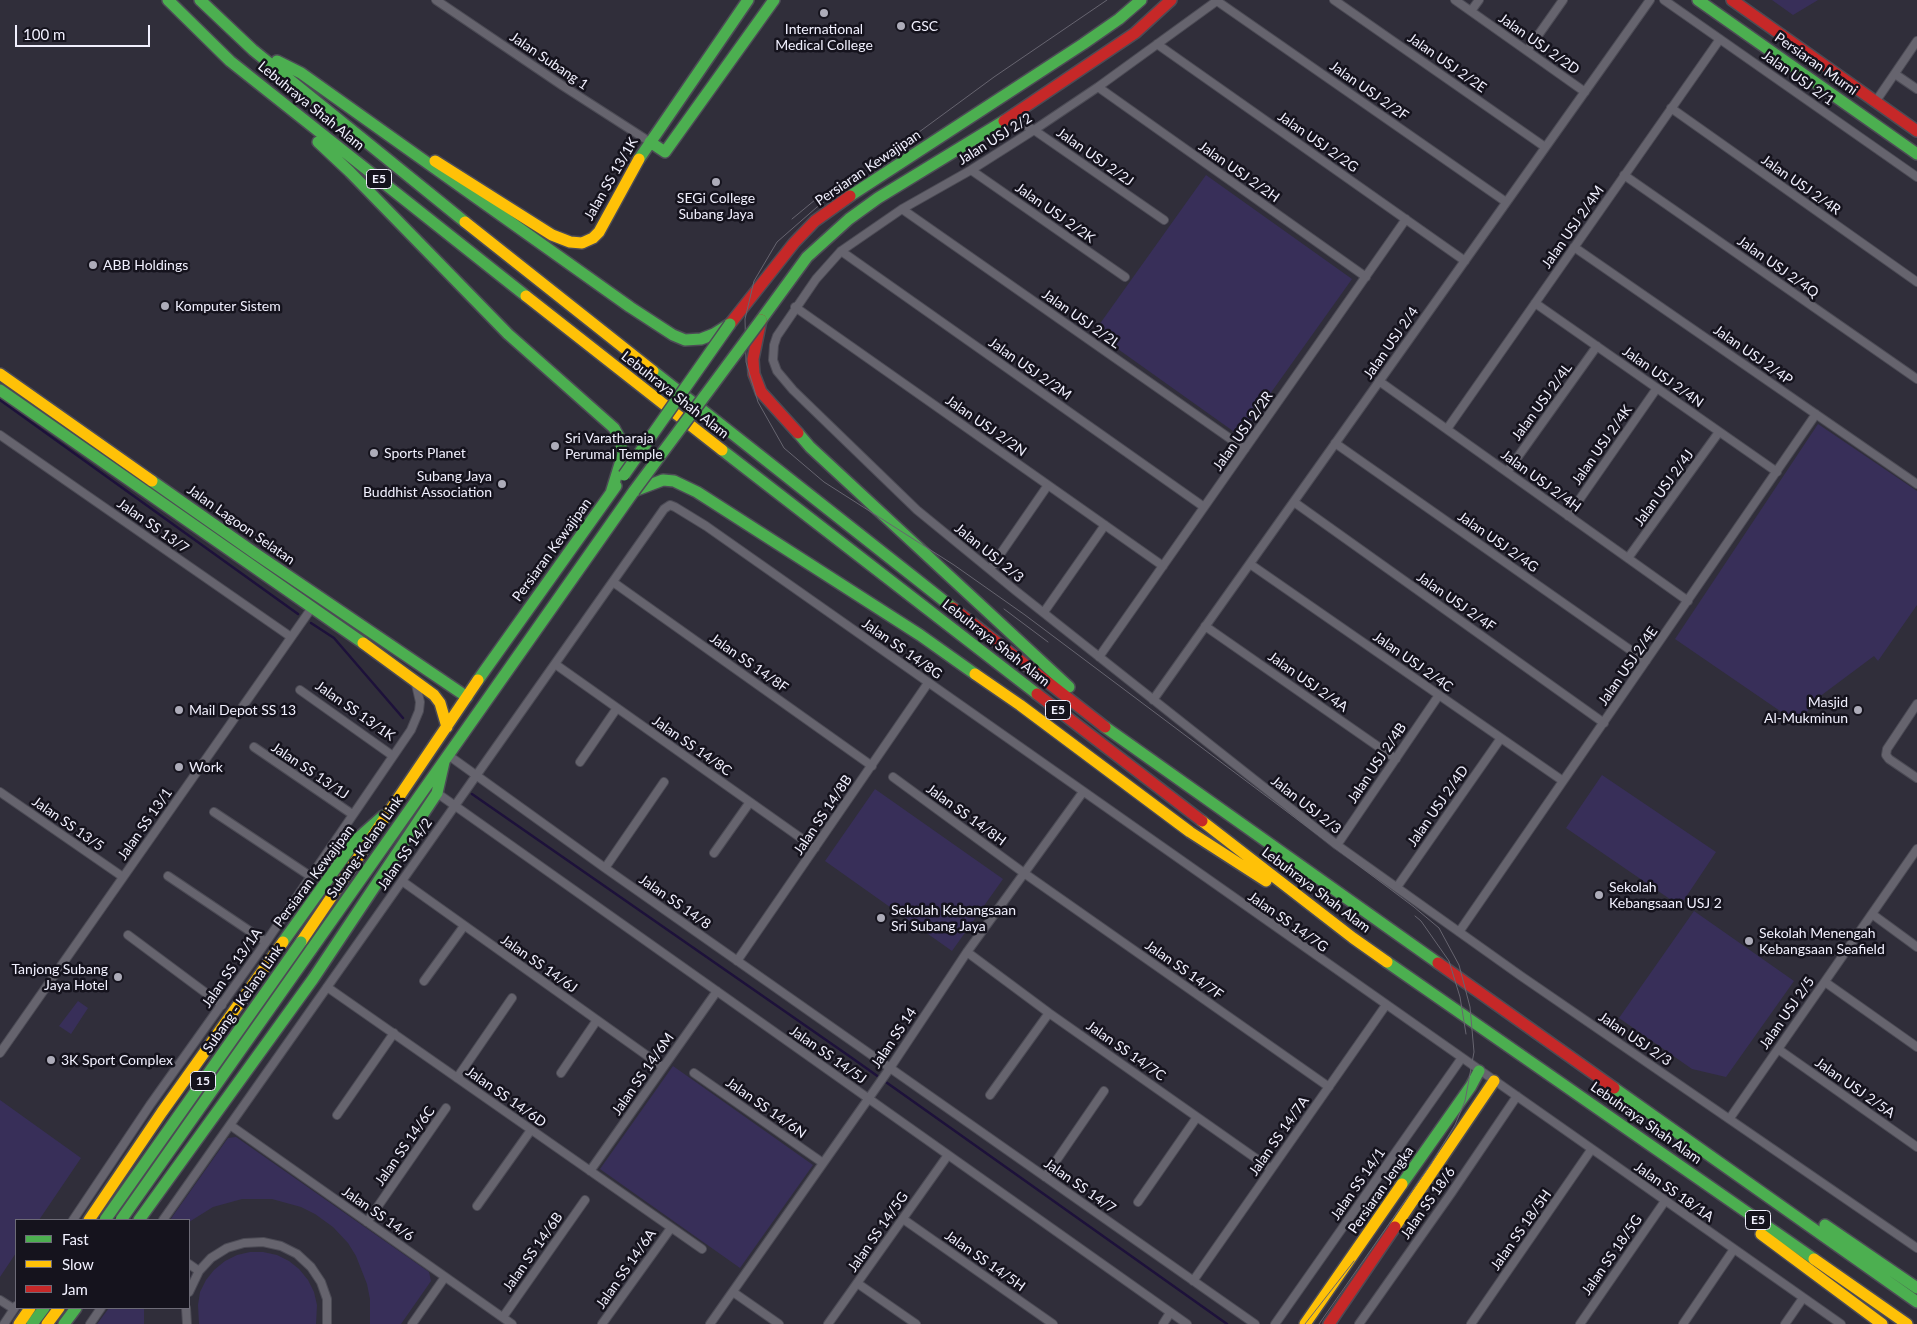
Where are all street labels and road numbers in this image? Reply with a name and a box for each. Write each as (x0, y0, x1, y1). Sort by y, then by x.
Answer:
street label: Jalan USJ 2/2D (1495, 10, 1583, 78)
street label: Jalan Subang 1 (507, 29, 591, 93)
street label: Persiaran Murni (1771, 29, 1861, 99)
street label: Jalan USJ 2/2E (1404, 30, 1490, 96)
street label: Jalan USJ 2/1 (1759, 47, 1837, 109)
street label: Lebuhraya Shah Alam (255, 58, 367, 154)
street label: Jalan USJ 2/2F (1326, 58, 1412, 124)
street label: Jalan USJ 2/2G (1275, 108, 1361, 176)
street label: Jalan USJ 2/2 (955, 110, 1035, 168)
street label: Jalan USJ 2/2J (1053, 124, 1137, 190)
street label: Persiaran Kewajipan (812, 127, 924, 209)
street label: Jalan SS 13/1K (580, 135, 642, 223)
street label: Jalan USJ 2/2H (1195, 138, 1283, 206)
street label: Jalan USJ 2/4R (1758, 151, 1844, 219)
road number: E5 (366, 170, 392, 188)
street label: Jalan USJ 2/2K (1012, 179, 1098, 247)
street label: Jalan USJ 2/4M (1538, 182, 1608, 272)
street label: Jalan USJ 2/4Q (1734, 233, 1822, 301)
street label: Jalan USJ 2/2L (1039, 286, 1123, 352)
street label: Jalan USJ 2/4 (1360, 304, 1422, 382)
street label: Jalan USJ 2/4P (1710, 322, 1796, 388)
street label: Jalan USJ 2/2M (985, 334, 1075, 404)
street label: Jalan USJ 2/4N (1619, 343, 1707, 411)
street label: Lebuhraya Shah Alam (618, 348, 732, 442)
street label: Jalan USJ 2/4L (1508, 360, 1576, 444)
street label: Jalan USJ 2/2R (1209, 388, 1277, 474)
street label: Jalan USJ 2/2N (942, 392, 1030, 460)
street label: Jalan USJ 2/4K (1568, 402, 1636, 488)
street label: Jalan USJ 2/4H (1498, 446, 1584, 516)
street label: Jalan USJ 2/4J (1631, 447, 1697, 529)
street label: Jalan Lagoon Selatan (184, 481, 298, 569)
street label: Jalan SS 13/7 (114, 495, 192, 557)
street label: Persiaran Kewajipan (509, 495, 595, 605)
street label: Jalan USJ 2/4G (1455, 508, 1541, 576)
street label: Jalan USJ 2/3 (951, 520, 1027, 586)
street label: Jalan USJ 2/4F (1413, 569, 1499, 635)
street label: Lebuhraya Shah Alam (939, 596, 1053, 690)
street label: Jalan SS 14/8G (859, 615, 945, 683)
street label: Jalan USJ 2/4E (1595, 623, 1661, 709)
street label: Jalan USJ 2/4C (1370, 628, 1456, 696)
street label: Jalan SS 14/8F (707, 630, 791, 696)
street label: Jalan USJ 2/4A (1265, 648, 1351, 716)
street label: Jalan SS 13/1K (312, 677, 398, 745)
road number: E5 (1046, 700, 1070, 720)
street label: Jalan SS 14/8C (649, 712, 735, 780)
street label: Jalan USJ 2/4B (1344, 720, 1410, 806)
street label: Jalan SS 13/1J (268, 739, 352, 803)
street label: Jalan USJ 2/4D (1404, 762, 1472, 850)
street label: Jalan SS 14/8B (790, 772, 856, 858)
street label: Jalan USJ 2/3 (1268, 772, 1344, 838)
street label: Jalan SS 14/8H (923, 780, 1009, 850)
street label: Jalan SS 13/1 (114, 785, 176, 863)
street label: Jalan SS 13/5 (29, 793, 107, 855)
street label: Subang-Kelana Link (324, 793, 406, 901)
street label: Jalan SS 14/2 (374, 815, 436, 893)
street label: Persiaran Kewajipan (270, 822, 358, 930)
street label: Lebuhraya Shah Alam (1258, 844, 1374, 936)
street label: Jalan SS 14/8 (636, 871, 714, 933)
street label: Jalan SS 14/7G (1245, 888, 1331, 956)
street label: Jalan SS 13/1A (198, 925, 266, 1011)
street label: Jalan SS 14/6J (497, 931, 581, 997)
street label: Jalan SS 14/7F (1142, 937, 1226, 1003)
street label: Subang - Kelana Link (199, 942, 287, 1056)
street label: Jalan USJ 2/5 (1756, 974, 1818, 1052)
street label: Jalan SS 14 (868, 1005, 920, 1071)
street label: Jalan USJ 2/3 (1595, 1009, 1675, 1069)
street label: Jalan SS 14/7C (1083, 1017, 1169, 1085)
street label: Jalan SS 14/5J (786, 1022, 870, 1088)
street label: Jalan SS 14/6M (608, 1030, 678, 1118)
street label: Jalan USJ 2/5A (1812, 1054, 1898, 1122)
street label: Jalan SS 14/6D (463, 1063, 549, 1131)
road number: 15 (190, 1072, 216, 1090)
street label: Jalan SS 14/6N (723, 1074, 809, 1142)
street label: Lebuhraya Shah Alam (1587, 1078, 1705, 1168)
street label: Jalan SS 14/7A (1245, 1093, 1313, 1179)
street label: Jalan SS 14/6C (371, 1103, 439, 1189)
street label: Persiaran Jengka (1345, 1143, 1417, 1237)
street label: Jalan SS 14/1 (1327, 1145, 1389, 1223)
street label: Jalan SS 14/7 (1041, 1155, 1119, 1217)
street label: Jalan SS 18/1A (1631, 1158, 1717, 1226)
street label: Jalan SS 18/6 (1397, 1164, 1459, 1242)
street label: Jalan SS 14/6 (339, 1183, 417, 1245)
street label: Jalan SS 18/5H (1487, 1187, 1555, 1273)
street label: Jalan SS 14/5G (844, 1189, 912, 1275)
street label: Jalan SS 14/6B (500, 1209, 566, 1295)
road number: E5 (1746, 1210, 1770, 1230)
street label: Jalan SS 18/5G (1578, 1212, 1646, 1298)
street label: Jalan SS 14/6A (592, 1226, 660, 1312)
street label: Jalan SS 14/5H (942, 1227, 1028, 1295)

